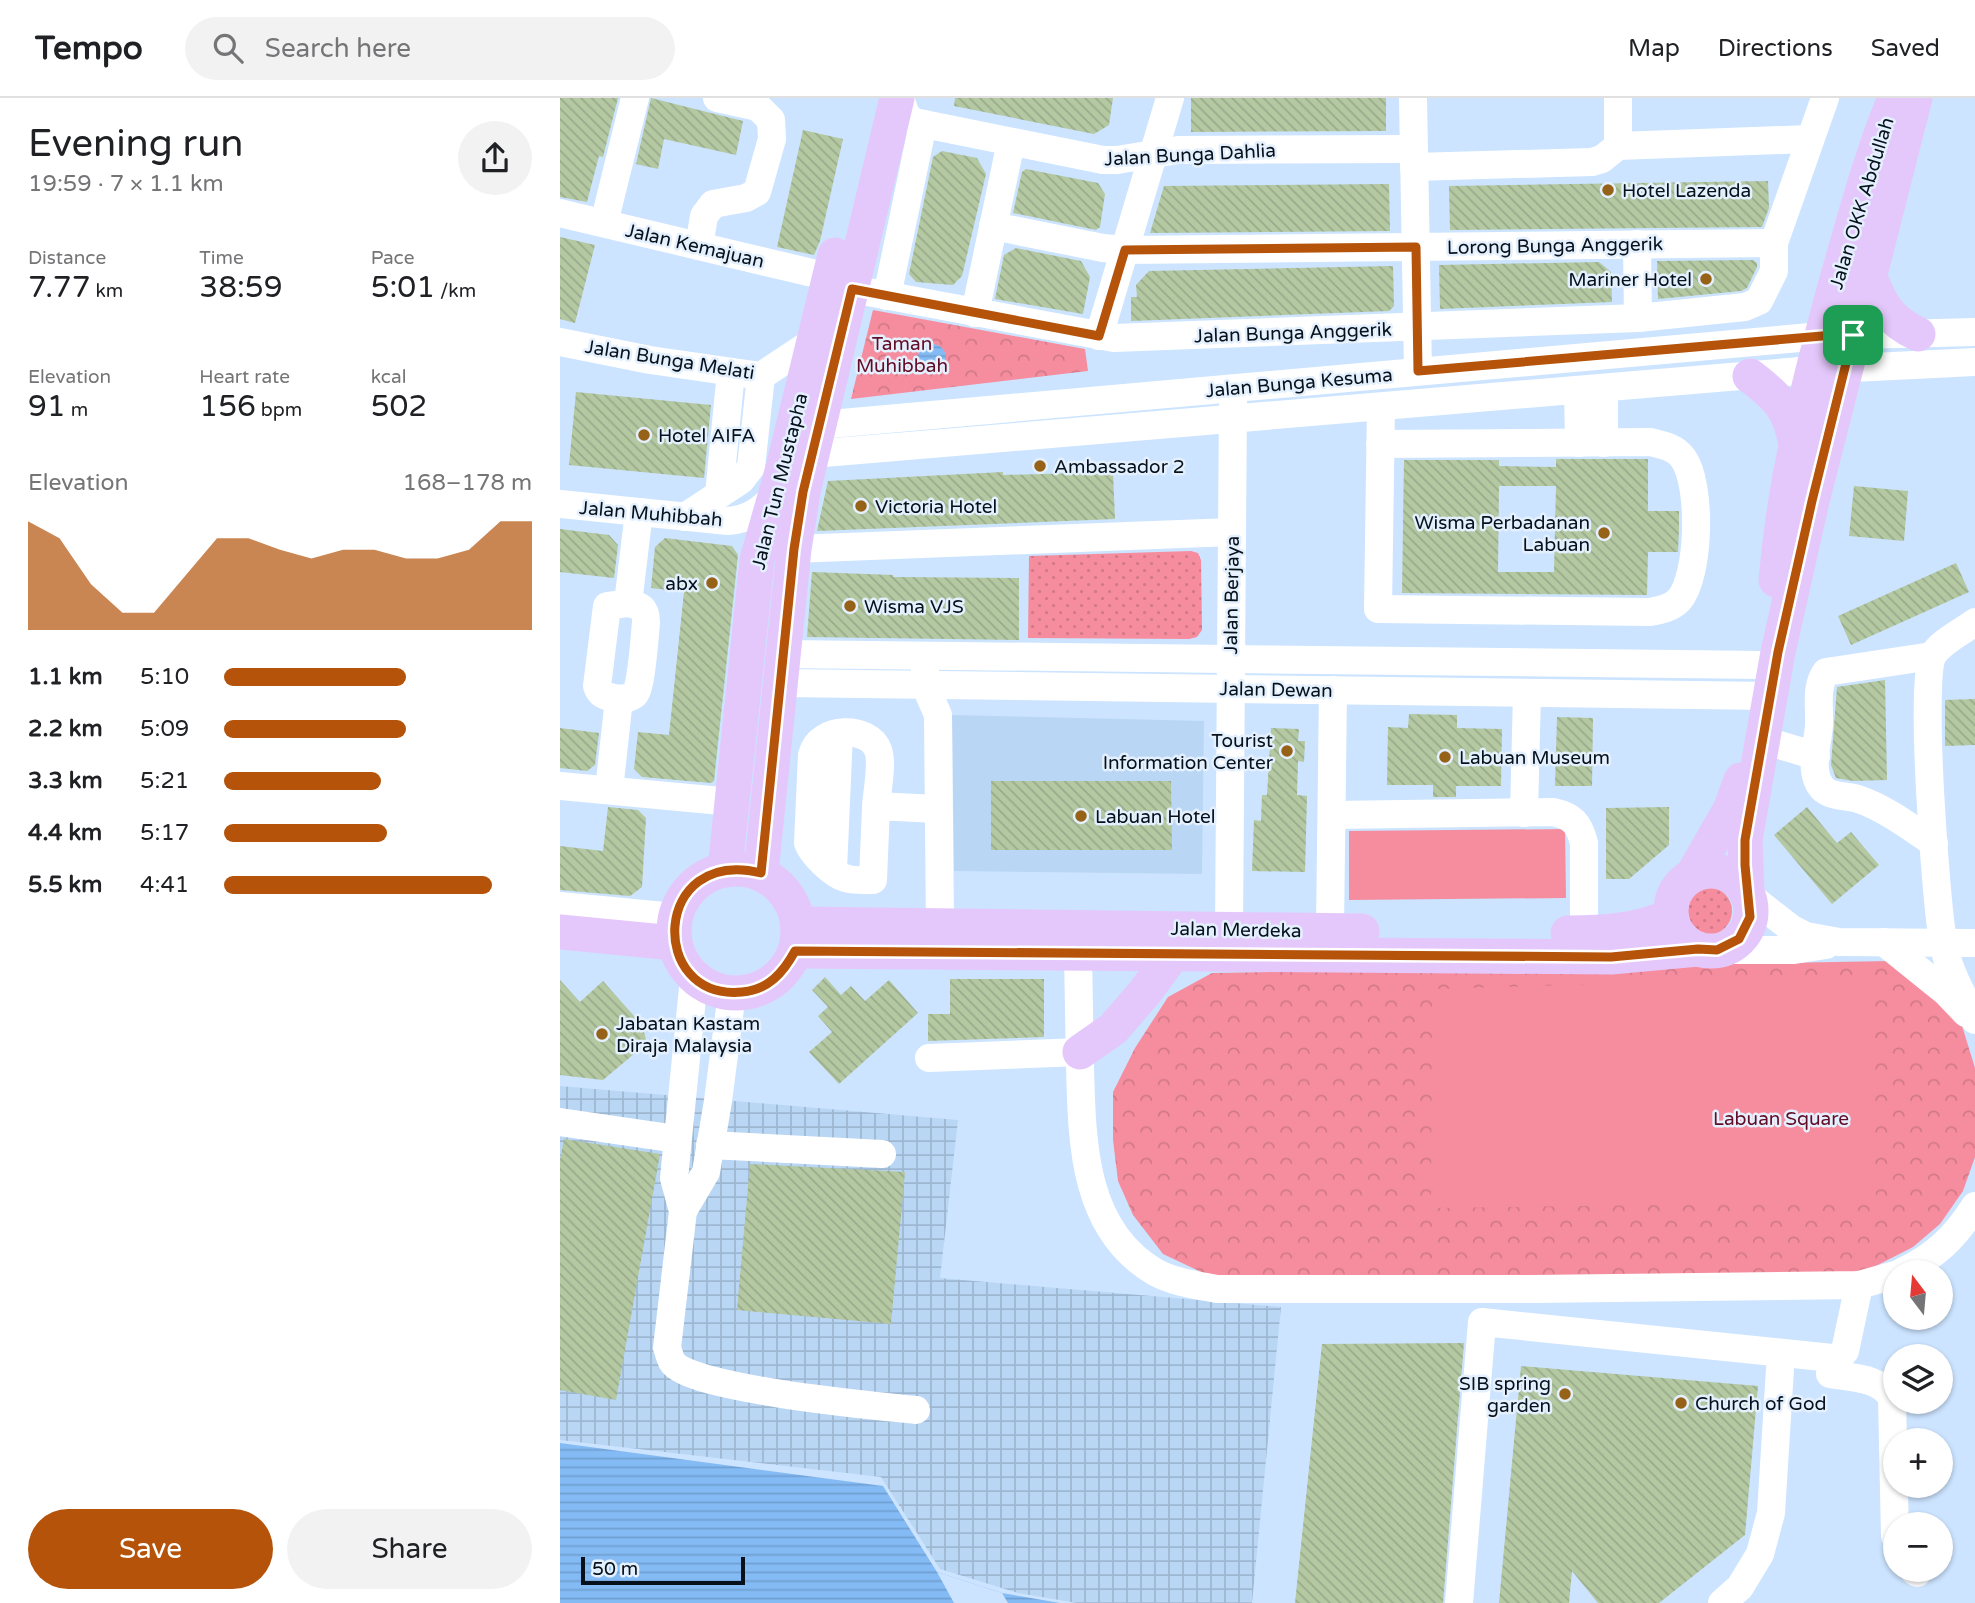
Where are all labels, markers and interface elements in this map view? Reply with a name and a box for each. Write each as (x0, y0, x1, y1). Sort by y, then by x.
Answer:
search box (185, 17, 675, 80)
text: Tempo (35, 29, 143, 68)
icon: search (209, 29, 247, 67)
text: Search here (265, 33, 411, 64)
text: Map (1628, 34, 1680, 63)
text: Directions (1718, 34, 1833, 63)
text: Saved (1871, 34, 1940, 63)
street label: Jalan OKK Abdullah (1825, 115, 1899, 292)
text: Evening run (28, 121, 243, 167)
button: share (458, 121, 532, 195)
street label: Jalan Bunga Dahlia (1104, 140, 1276, 170)
text: 19:59 · 7 × 1.1 km (28, 170, 224, 198)
place label: Hotel Lazenda (1622, 180, 1751, 202)
marker: Hotel Lazenda (1600, 182, 1616, 198)
street label: Jalan Kemajuan (623, 219, 766, 273)
street label: Lorong Bunga Anggerik (1447, 233, 1663, 259)
text: Distance (28, 247, 106, 269)
text: Time (199, 247, 244, 269)
text: Pace (371, 247, 414, 269)
text: 7.77 (28, 269, 91, 306)
text: 38:59 (199, 269, 283, 306)
text: 5:01 (371, 269, 435, 306)
place label: Mariner Hotel (1568, 269, 1692, 291)
marker: Mariner Hotel (1698, 271, 1714, 287)
text: km (91, 280, 123, 302)
text: /km (435, 280, 476, 302)
pin (1823, 305, 1883, 365)
icon: arrive (1834, 316, 1872, 354)
street label: Jalan Bunga Anggerik (1194, 319, 1392, 347)
park label: Taman Muhibbah (856, 333, 948, 377)
street label: Jalan Bunga Melati (584, 336, 756, 384)
street label: Jalan Bunga Kesuma (1205, 364, 1393, 402)
text: Elevation (28, 366, 111, 388)
text: Heart rate (199, 366, 290, 388)
text: kcal (371, 366, 406, 388)
text: 91 (28, 388, 66, 425)
text: 156 (199, 388, 256, 425)
text: 502 (371, 388, 427, 425)
street label: Jalan Tun Mustapha (747, 391, 813, 572)
text: m (66, 399, 88, 421)
text: bpm (256, 399, 302, 421)
place label: Hotel AIFA (658, 425, 755, 447)
marker: Hotel AIFA (636, 427, 652, 443)
place label: Ambassador 2 (1054, 456, 1185, 478)
marker: Ambassador 2 (1032, 458, 1048, 474)
text: Elevation (28, 469, 129, 497)
text: 168–178 m (403, 469, 532, 497)
place label: Victoria Hotel (875, 496, 997, 518)
street label: Jalan Muhibbah (578, 497, 723, 531)
marker: Victoria Hotel (853, 498, 869, 514)
place label: Wisma Perbadanan Labuan (1414, 512, 1590, 556)
marker: Wisma Perbadanan Labuan (1596, 525, 1612, 541)
street label: Jalan Berjaya (1220, 536, 1244, 655)
place label: abx (665, 573, 698, 595)
marker: abx (704, 575, 720, 591)
place label: Wisma VJS (864, 596, 964, 618)
marker: Wisma VJS (842, 598, 858, 614)
text: 1.1 km (28, 663, 103, 691)
text: 5:10 (140, 663, 189, 691)
street label: Jalan Dewan (1219, 678, 1333, 702)
text: 2.2 km (28, 715, 103, 743)
text: 5:09 (140, 715, 189, 743)
place label: Tourist Information Center (1103, 730, 1274, 774)
marker: Tourist Information Center (1279, 743, 1295, 759)
place label: Labuan Museum (1459, 747, 1610, 769)
marker: Labuan Museum (1437, 749, 1453, 765)
text: 3.3 km (28, 767, 103, 795)
text: 5:21 (140, 767, 189, 795)
place label: Labuan Hotel (1095, 806, 1216, 828)
marker: Labuan Hotel (1073, 808, 1089, 824)
text: 4.4 km (28, 819, 102, 847)
text: 5:17 (140, 819, 189, 847)
text: 5.5 km (28, 871, 102, 899)
text: 4:41 (140, 871, 189, 899)
street label: Jalan Merdeka (1170, 918, 1302, 942)
place label: Jabatan Kastam Diraja Malaysia (616, 1013, 760, 1057)
marker: Jabatan Kastam Diraja Malaysia (594, 1026, 610, 1042)
park label: Labuan Square (1713, 1108, 1849, 1130)
north arrow (1883, 1260, 1953, 1330)
map controls (1883, 1260, 1953, 1582)
button: layers (1883, 1344, 1953, 1414)
place label: SIB spring garden (1459, 1373, 1551, 1417)
marker: SIB spring garden (1557, 1386, 1573, 1402)
place label: Church of God (1695, 1393, 1826, 1415)
marker: Church of God (1673, 1395, 1689, 1411)
button: + (1883, 1428, 1953, 1498)
button: Save (28, 1509, 273, 1589)
button: Share (287, 1509, 532, 1589)
button: − (1883, 1512, 1953, 1582)
scale bar (581, 1554, 746, 1586)
text: 50 m (592, 1558, 638, 1580)

